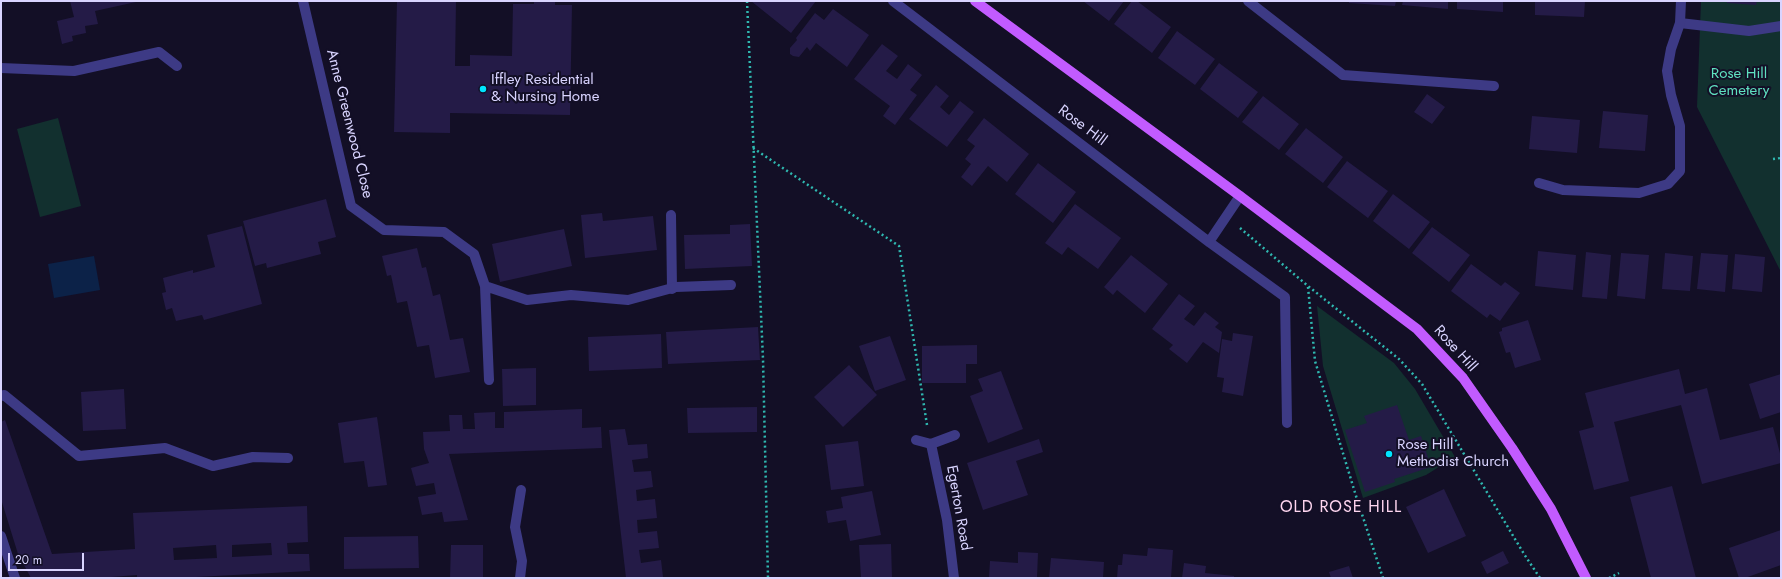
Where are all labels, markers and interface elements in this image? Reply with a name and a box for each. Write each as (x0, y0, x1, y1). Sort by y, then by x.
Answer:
street label: Anne Greenwood Close (322, 48, 376, 200)
park label: Rose Hill Cemetery (1709, 65, 1769, 100)
place label: Iffley Residential & Nursing Home (491, 71, 599, 106)
marker: Iffley Residential & Nursing Home (478, 84, 488, 94)
street label: Rose Hill (1054, 102, 1110, 150)
street label: Rose Hill (1429, 322, 1481, 376)
place label: Rose Hill Methodist Church (1397, 436, 1509, 471)
marker: Rose Hill Methodist Church (1384, 449, 1394, 459)
street label: Egerton Road (942, 464, 974, 552)
district label: OLD ROSE HILL (1280, 498, 1402, 518)
scale bar (10, 545, 86, 571)
text: 20 m (15, 551, 42, 569)

